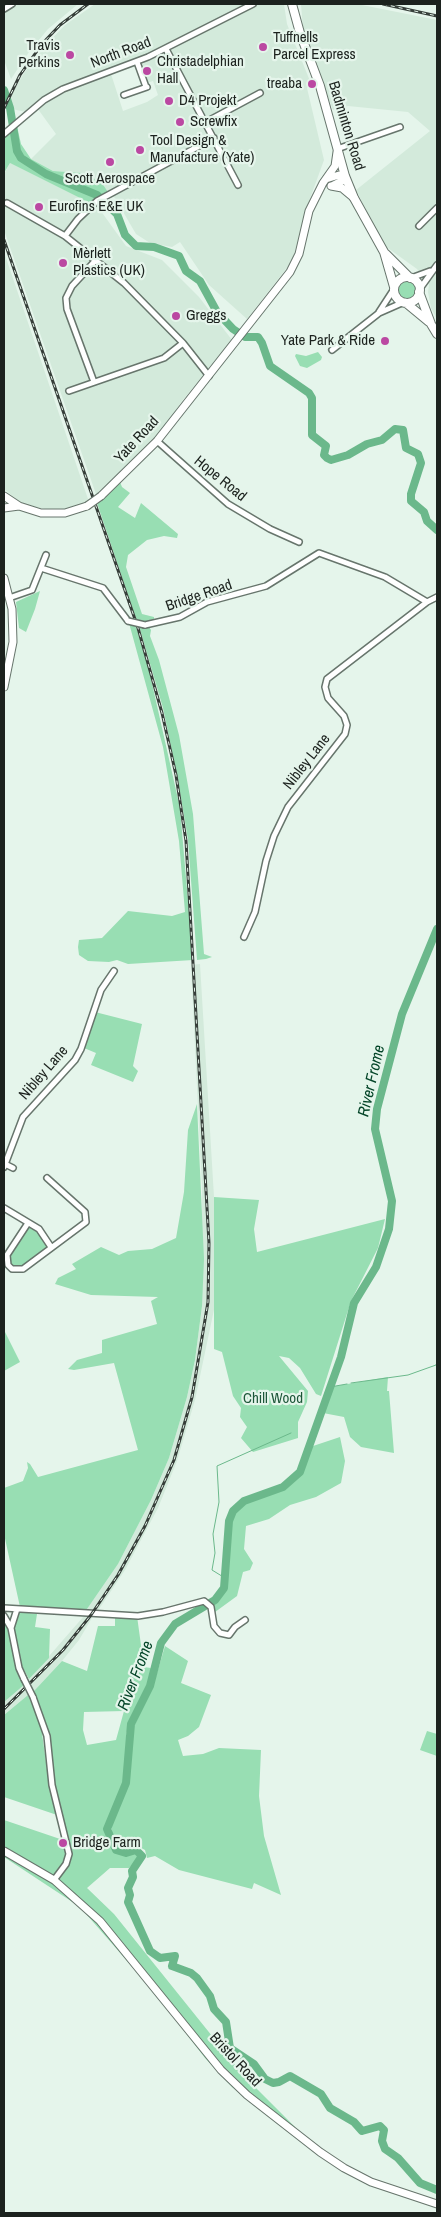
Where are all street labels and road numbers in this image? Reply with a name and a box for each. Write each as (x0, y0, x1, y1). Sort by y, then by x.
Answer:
street label: North Road (88, 33, 154, 73)
street label: Badminton Road (324, 79, 368, 173)
street label: Yate Road (111, 413, 163, 467)
street label: Hope Road (190, 452, 250, 506)
street label: Bridge Road (163, 576, 235, 616)
street label: Nibley Lane (280, 731, 334, 793)
street label: Nibley Lane (16, 1042, 72, 1104)
street label: Bristol Road (205, 2029, 265, 2091)

